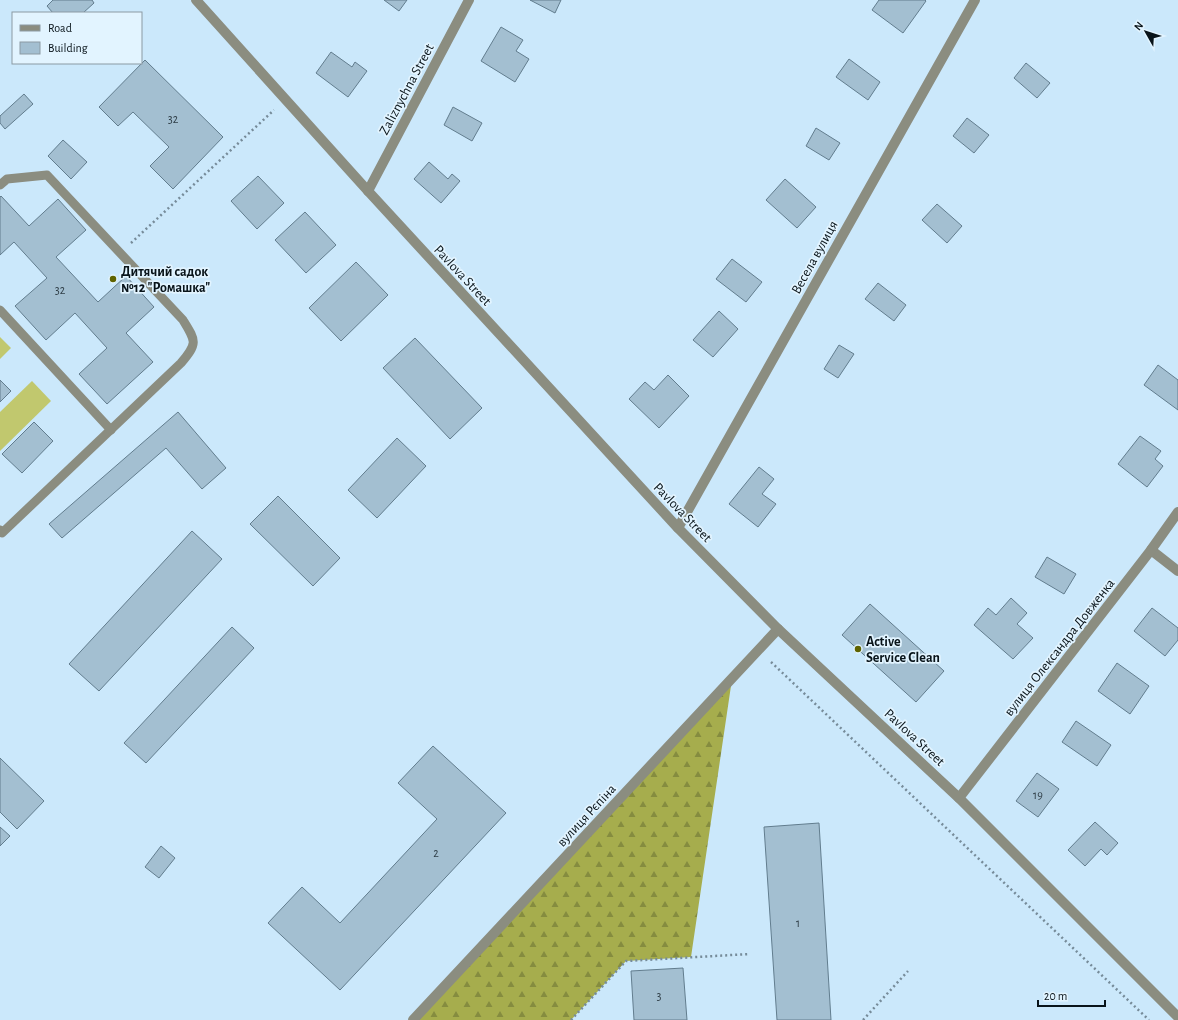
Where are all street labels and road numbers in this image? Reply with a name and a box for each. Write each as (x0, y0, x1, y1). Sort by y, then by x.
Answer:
street label: Zaliznychna Street (377, 41, 437, 137)
street label: Весела вулиця (789, 219, 841, 296)
street label: Pavlova Street (431, 243, 494, 309)
street label: Pavlova Street (651, 480, 714, 546)
street label: вулиця Олександра Довженка (1002, 576, 1118, 719)
street label: Pavlova Street (881, 706, 948, 769)
street label: вулиця Рєпіна (555, 781, 619, 849)

